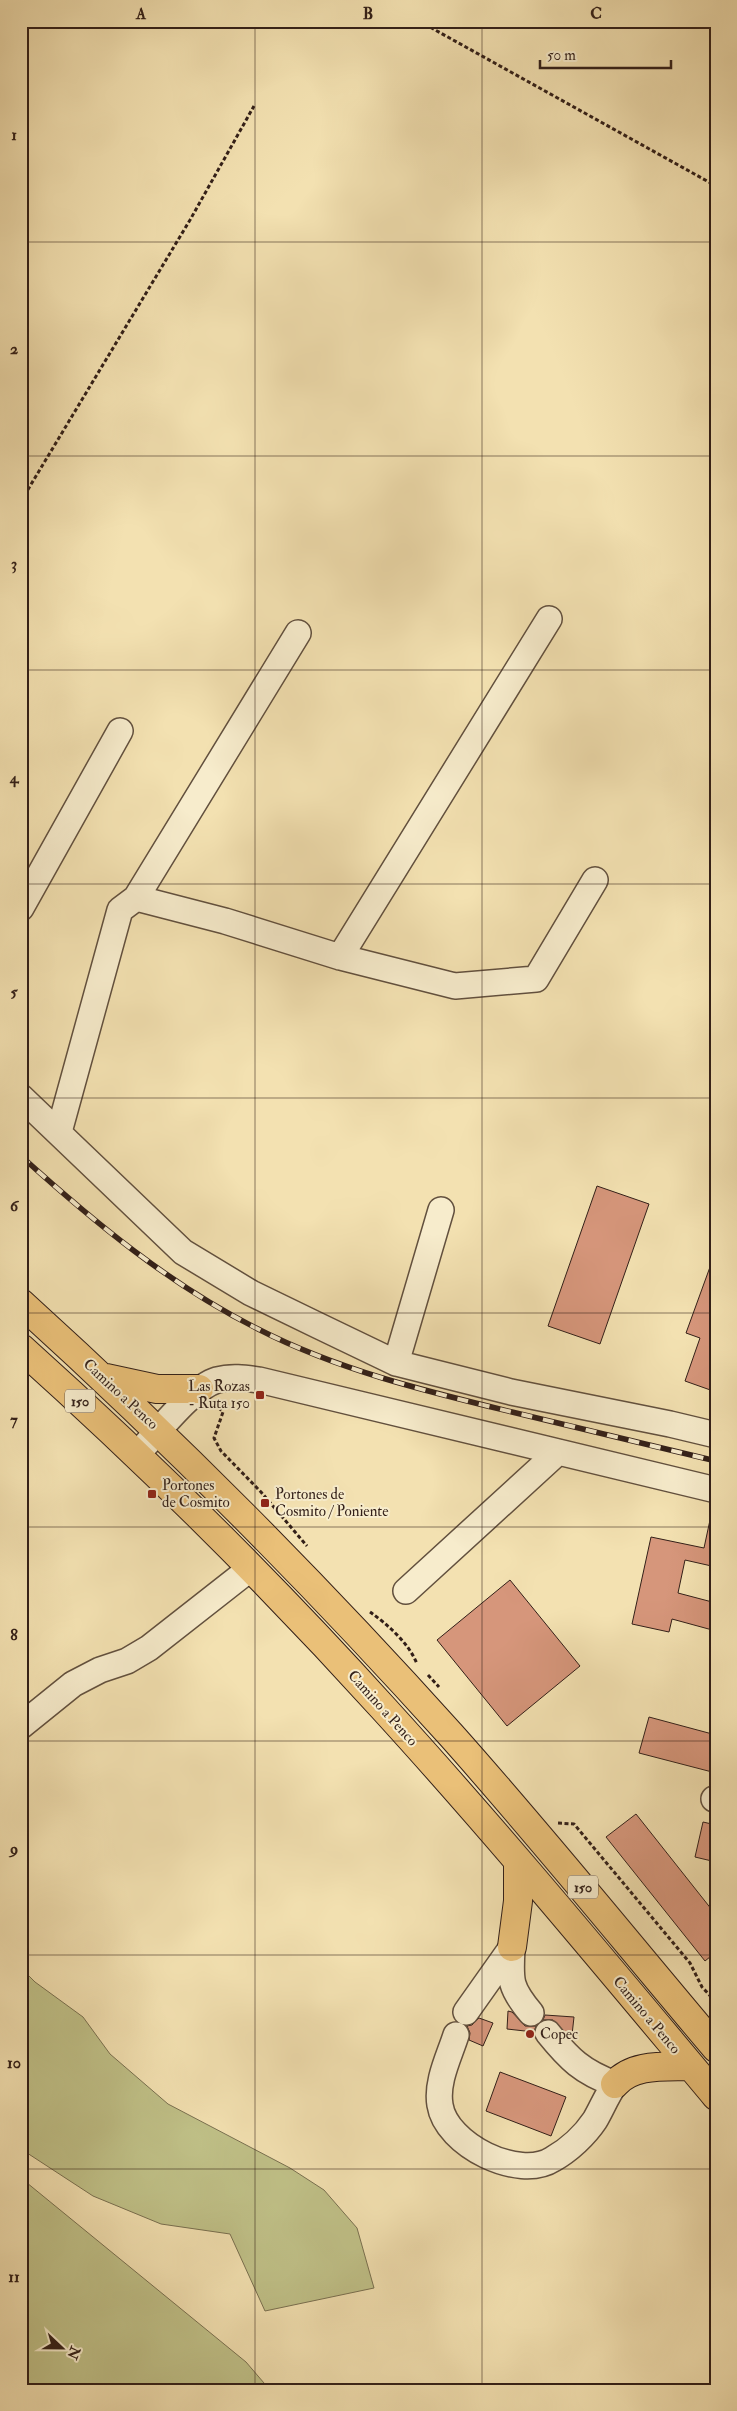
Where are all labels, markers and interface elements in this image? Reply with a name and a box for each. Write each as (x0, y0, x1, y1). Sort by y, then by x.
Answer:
text: A (135, 4, 147, 24)
text: B (363, 4, 373, 24)
text: C (590, 4, 602, 24)
scale bar (540, 38, 671, 70)
text: 50 m (547, 46, 576, 65)
text: 1 (11, 125, 17, 145)
text: 2 (10, 339, 18, 359)
text: 3 (11, 554, 17, 574)
text: 4 (9, 768, 20, 788)
text: 5 (10, 982, 18, 1002)
text: 6 (10, 1196, 20, 1216)
street label: Camino a Penco (79, 1355, 162, 1434)
place label: Las Rozas - Ruta 150 (188, 1377, 250, 1413)
marker: Las Rozas - Ruta 150 (254, 1389, 266, 1401)
road number: 150 (65, 1390, 95, 1412)
text: 7 (10, 1410, 18, 1430)
place label: Portones de Cosmito (162, 1476, 230, 1512)
place label: Portones de Cosmito / Poniente (275, 1485, 388, 1521)
marker: Portones de Cosmito (146, 1488, 158, 1500)
marker: Portones de Cosmito / Poniente (259, 1497, 271, 1509)
text: 8 (10, 1625, 18, 1645)
street label: Camino a Penco (344, 1666, 422, 1750)
text: 9 (8, 1839, 18, 1859)
road number: 150 (568, 1875, 598, 1898)
street label: Camino a Penco (609, 1973, 685, 2058)
place label: Copec (540, 2025, 578, 2045)
marker: Copec (524, 2028, 536, 2040)
text: 10 (7, 2053, 21, 2073)
text: 11 (8, 2267, 20, 2287)
north arrow (38, 2324, 88, 2374)
text: N (63, 2343, 84, 2362)

